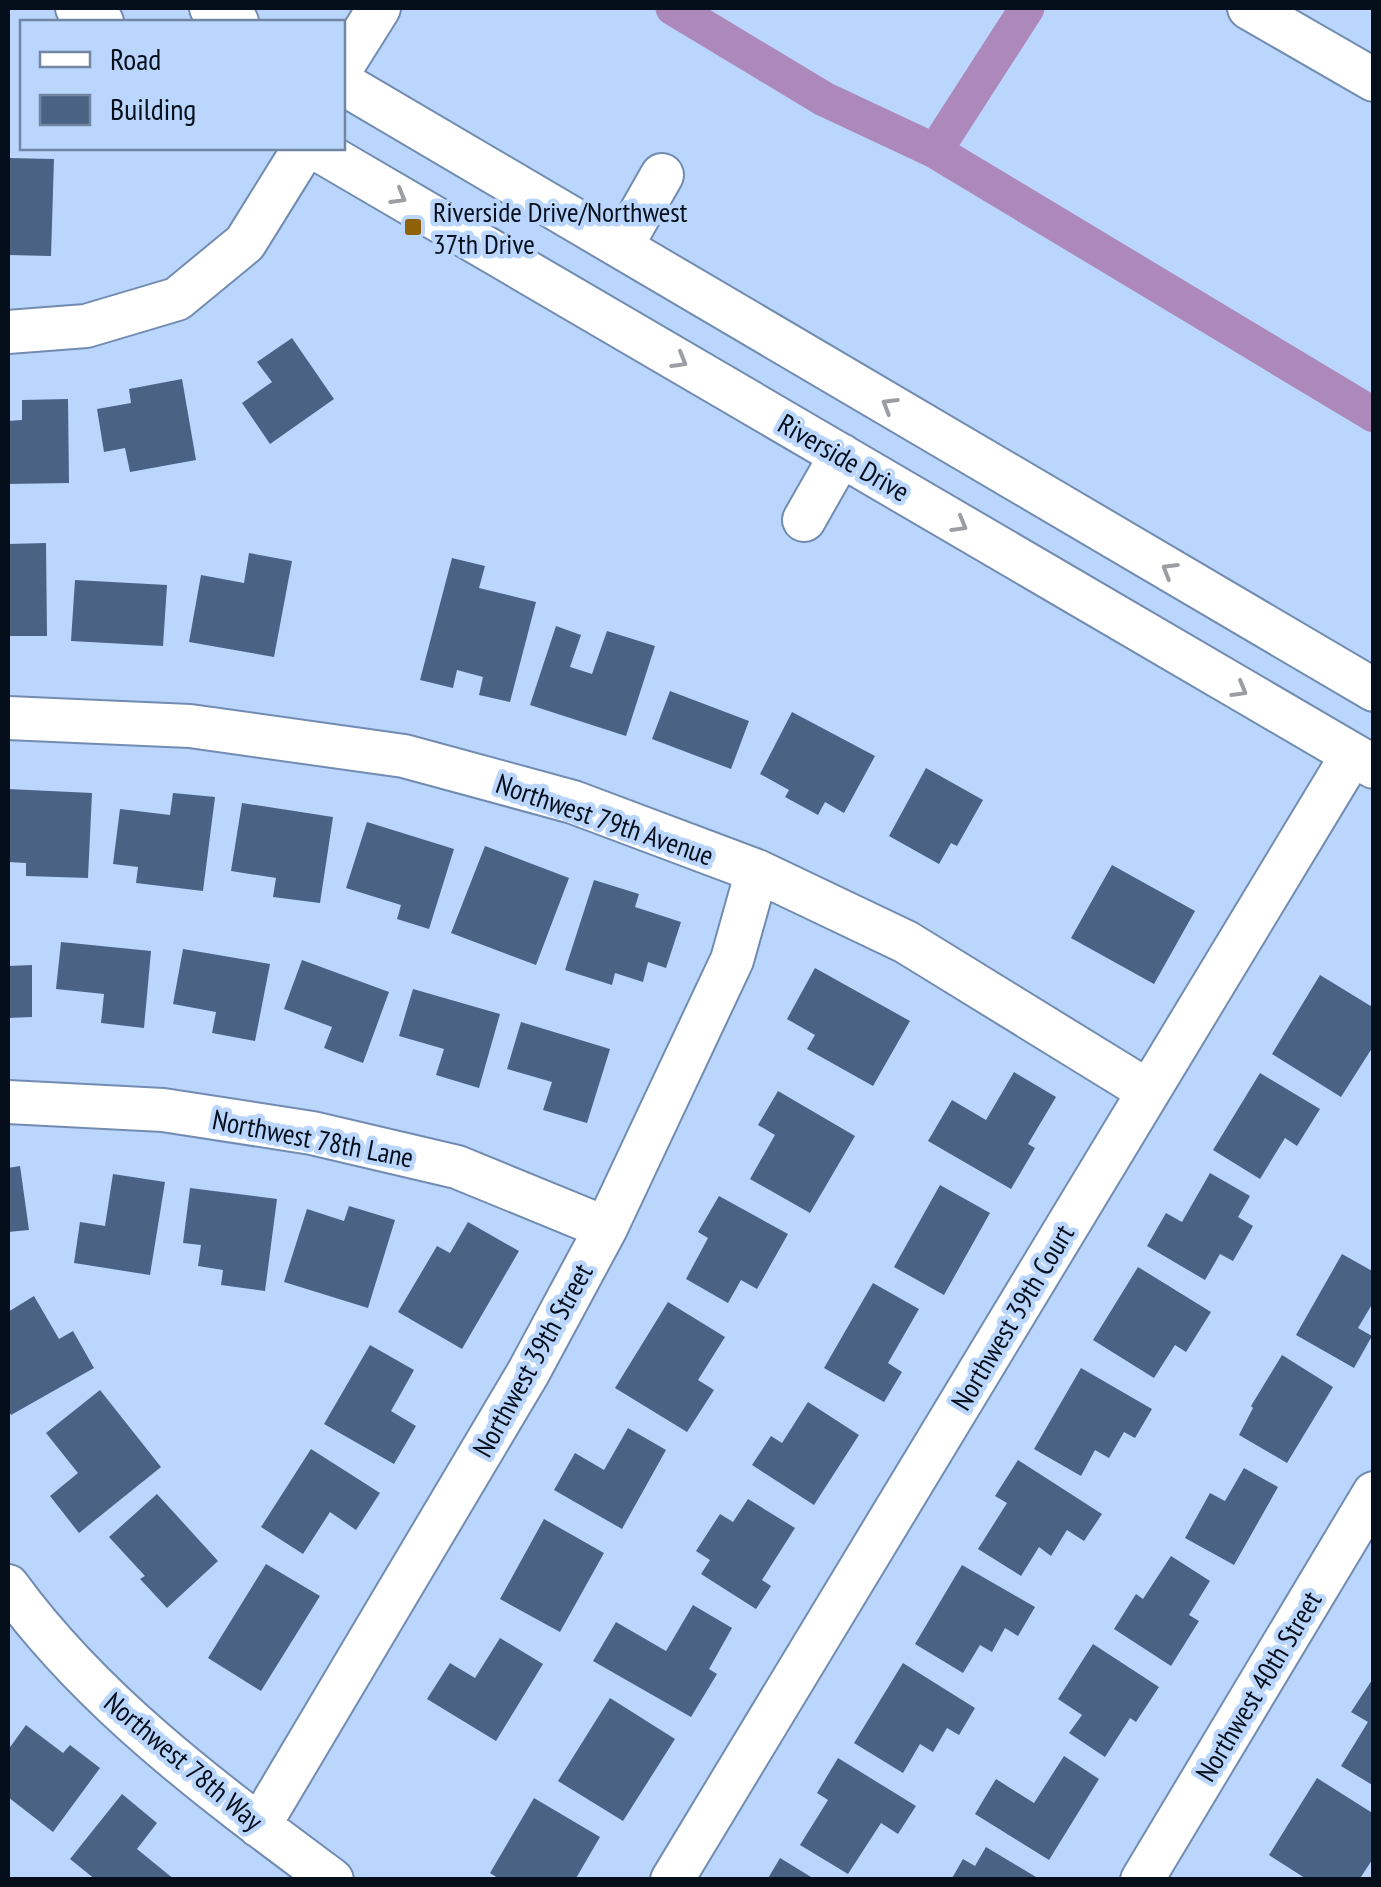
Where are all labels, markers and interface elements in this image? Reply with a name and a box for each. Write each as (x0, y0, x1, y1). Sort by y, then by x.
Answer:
legend (20, 20, 345, 150)
text: Road (110, 39, 161, 78)
text: Building (110, 89, 196, 128)
one-way arrow (388, 185, 406, 204)
place label: Riverside Drive/Northwest 37th Drive (433, 193, 688, 262)
marker: Riverside Drive/Northwest 37th Drive (402, 216, 424, 238)
one-way arrow (669, 349, 687, 368)
one-way arrow (882, 398, 900, 417)
street label: Riverside Drive (772, 405, 916, 509)
one-way arrow (949, 513, 967, 532)
one-way arrow (1162, 563, 1180, 582)
one-way arrow (1230, 677, 1248, 697)
street label: Northwest 79th Avenue (491, 764, 719, 874)
street label: Northwest 78th Lane (209, 1100, 417, 1176)
street label: Northwest 39th Court (942, 1217, 1082, 1417)
street label: Northwest 39th Street (464, 1256, 601, 1463)
street label: Northwest 40th Street (1187, 1584, 1330, 1788)
street label: Northwest 78th Way (97, 1684, 272, 1839)

